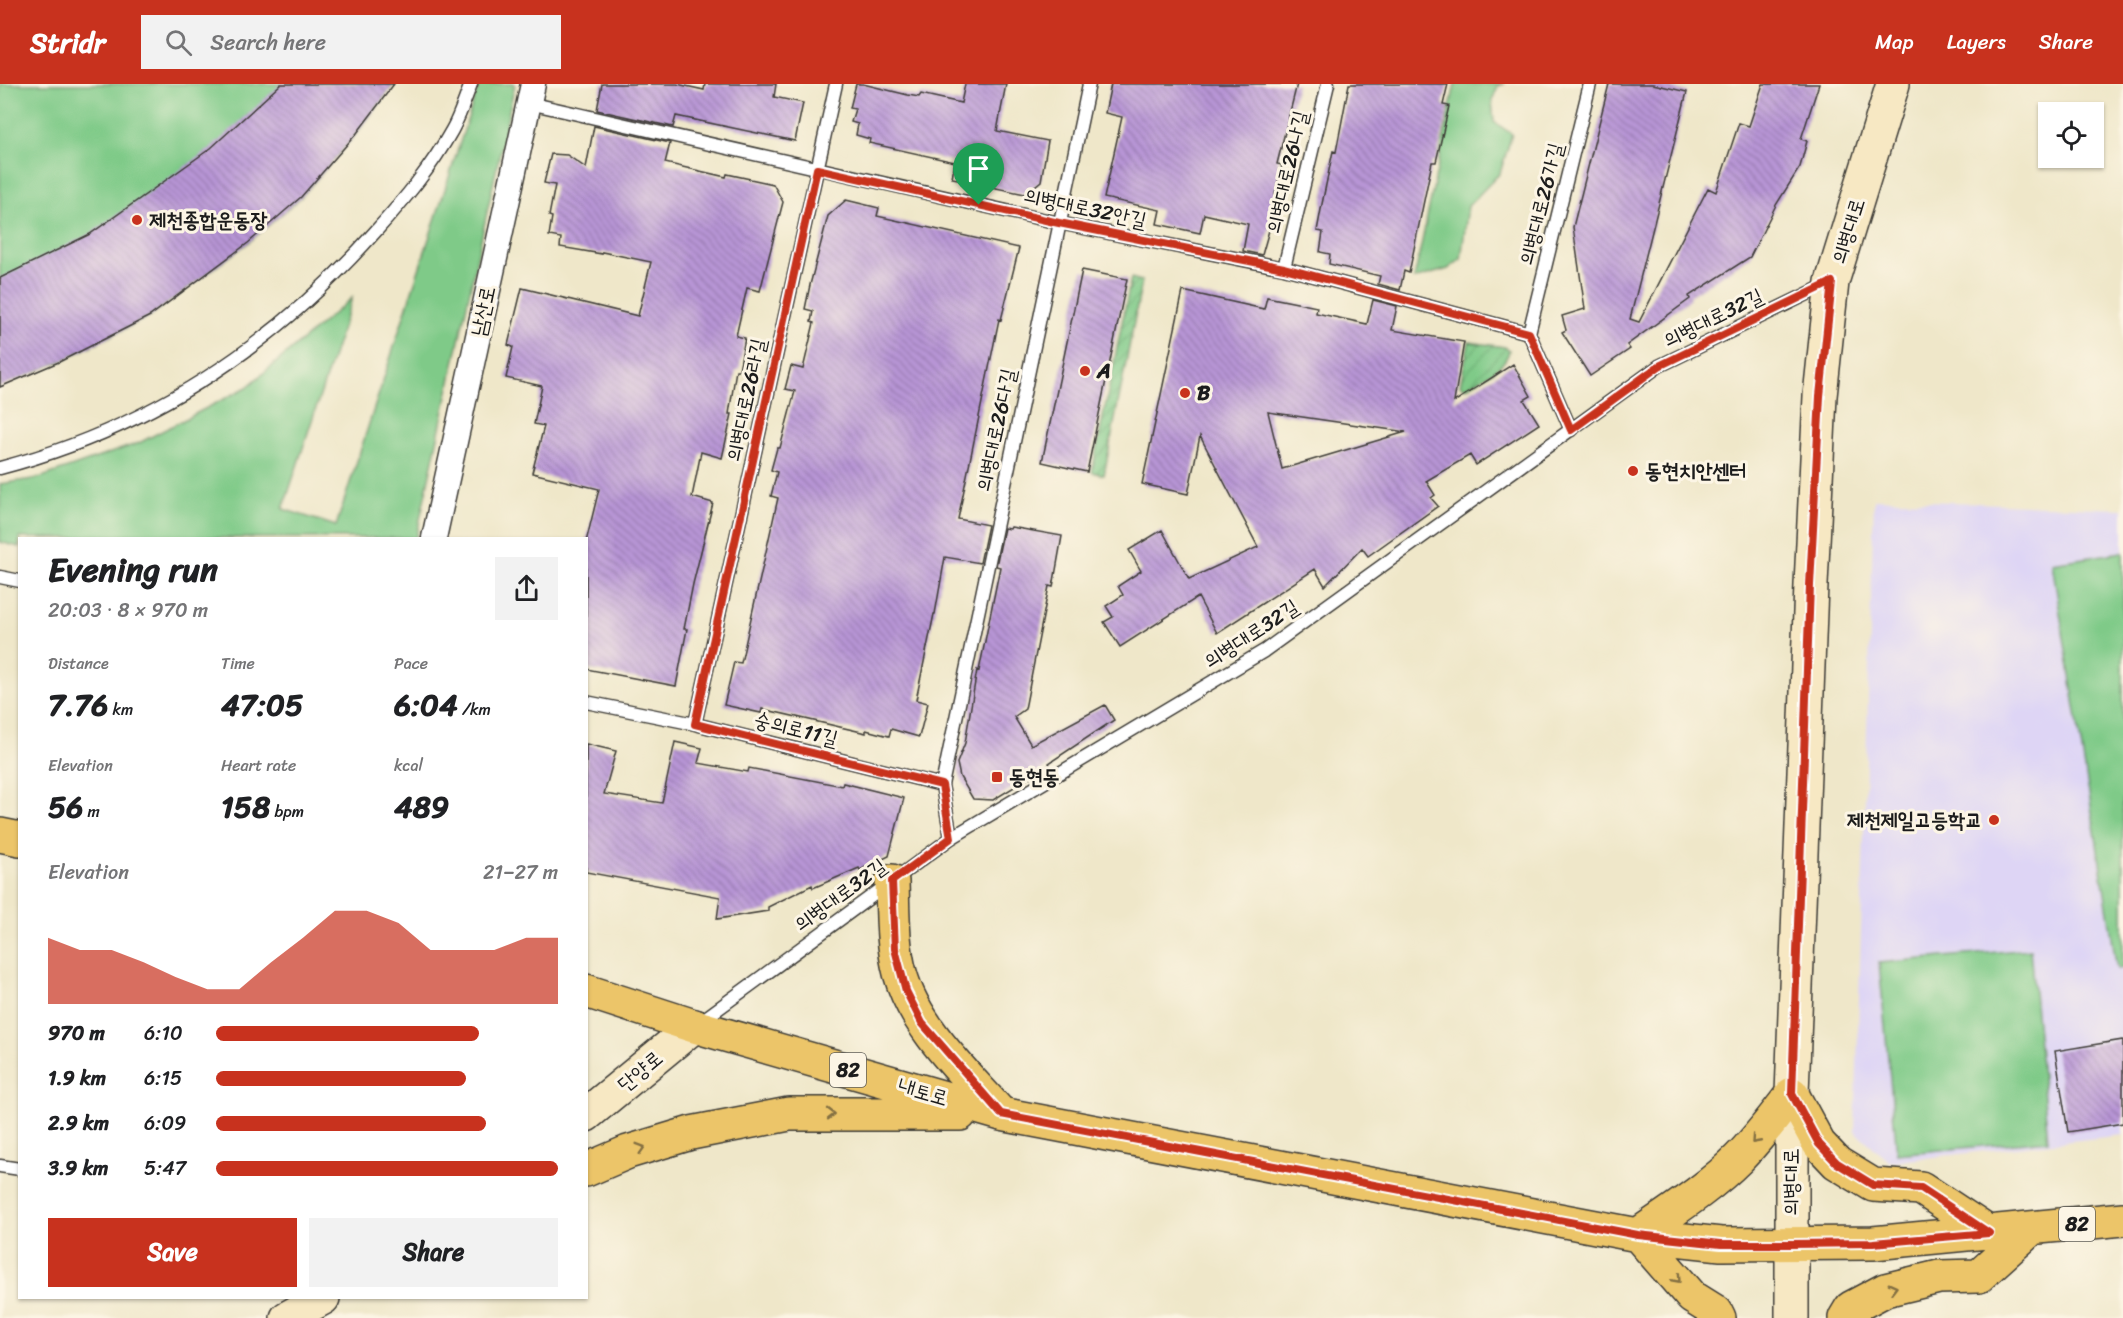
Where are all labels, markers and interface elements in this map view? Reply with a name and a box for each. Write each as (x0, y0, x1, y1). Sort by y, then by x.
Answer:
search box (141, 15, 561, 69)
text: Stridr (30, 18, 105, 67)
text: Search here (210, 23, 326, 62)
text: Map (1875, 23, 1914, 61)
text: Layers (1947, 23, 2006, 61)
text: Share (2039, 23, 2093, 61)
icon: search (162, 26, 195, 59)
map controls (2038, 102, 2104, 168)
button: locate (2038, 102, 2104, 168)
street label: 의병대로26나길 (1254, 107, 1320, 237)
street label: 의병대로26가길 (1507, 138, 1575, 269)
pin (953, 143, 1004, 205)
icon: arrive (962, 152, 995, 185)
street label: 의병대로32안길 (1020, 176, 1150, 240)
street label: 의병대로 (1820, 193, 1876, 269)
place label: 제천종합운동장 (149, 201, 267, 239)
marker: 제천종합운동장 (130, 213, 144, 227)
street label: 의병대로32길 (1656, 277, 1770, 359)
street label: 남산로 (459, 282, 507, 340)
street label: 의병대로26라길 (714, 335, 778, 465)
place label: A (1096, 352, 1111, 390)
marker: A (1078, 364, 1092, 378)
street label: 의병대로26다길 (964, 365, 1028, 495)
place label: B (1197, 374, 1211, 412)
marker: B (1178, 386, 1192, 400)
place label: 동현치안센터 (1645, 452, 1746, 490)
marker: 동현치안센터 (1626, 464, 1640, 478)
text: Evening run (48, 541, 218, 599)
button: share (495, 557, 558, 620)
street label: 의병대로32길 (1195, 589, 1307, 679)
text: 20:03 · 8 × 970 m (48, 593, 208, 628)
text: Distance (48, 649, 109, 678)
text: Time (221, 649, 255, 678)
text: Pace (394, 649, 428, 678)
text: 7.76 (48, 678, 108, 732)
text: 47:05 (221, 678, 303, 732)
text: 6:04 (394, 678, 458, 732)
text: km (108, 695, 133, 724)
text: /km (458, 695, 491, 724)
street label: 숭의로11길 (750, 700, 842, 758)
text: Elevation (48, 751, 113, 780)
text: Heart rate (221, 751, 296, 780)
text: kcal (394, 751, 423, 780)
place label: 동현동 (1009, 758, 1060, 796)
marker: 동현동 (990, 770, 1004, 784)
text: 56 (48, 780, 83, 834)
text: 158 (221, 780, 270, 834)
text: 489 (394, 780, 449, 834)
text: m (83, 797, 100, 826)
text: bpm (270, 797, 304, 826)
place label: 제천제일고등학교 (1847, 801, 1982, 839)
marker: 제천제일고등학교 (1987, 813, 2001, 827)
street label: 의병대로32길 (785, 848, 895, 942)
text: Elevation (48, 855, 129, 890)
text: 21–27 m (483, 855, 558, 890)
text: 970 m (48, 1016, 105, 1051)
text: 6:10 (144, 1016, 183, 1051)
street label: 단양로 (608, 1040, 672, 1102)
road number: 82 (830, 1053, 866, 1087)
text: 1.9 km (48, 1061, 106, 1096)
text: 6:15 (144, 1061, 182, 1096)
street label: 내토로 (893, 1067, 953, 1117)
text: 2.9 km (48, 1106, 109, 1141)
text: 6:09 (144, 1106, 186, 1141)
one-way arrow (827, 1108, 836, 1120)
one-way arrow (1751, 1133, 1762, 1144)
one-way arrow (635, 1143, 646, 1155)
street label: 의병대로 (1772, 1148, 1810, 1216)
text: 3.9 km (48, 1151, 108, 1186)
text: 5:47 (144, 1151, 186, 1186)
road number: 82 (2059, 1207, 2095, 1241)
button: Save (48, 1218, 297, 1287)
button: Share (309, 1218, 558, 1287)
one-way arrow (1670, 1272, 1681, 1283)
one-way arrow (1888, 1283, 1898, 1296)

